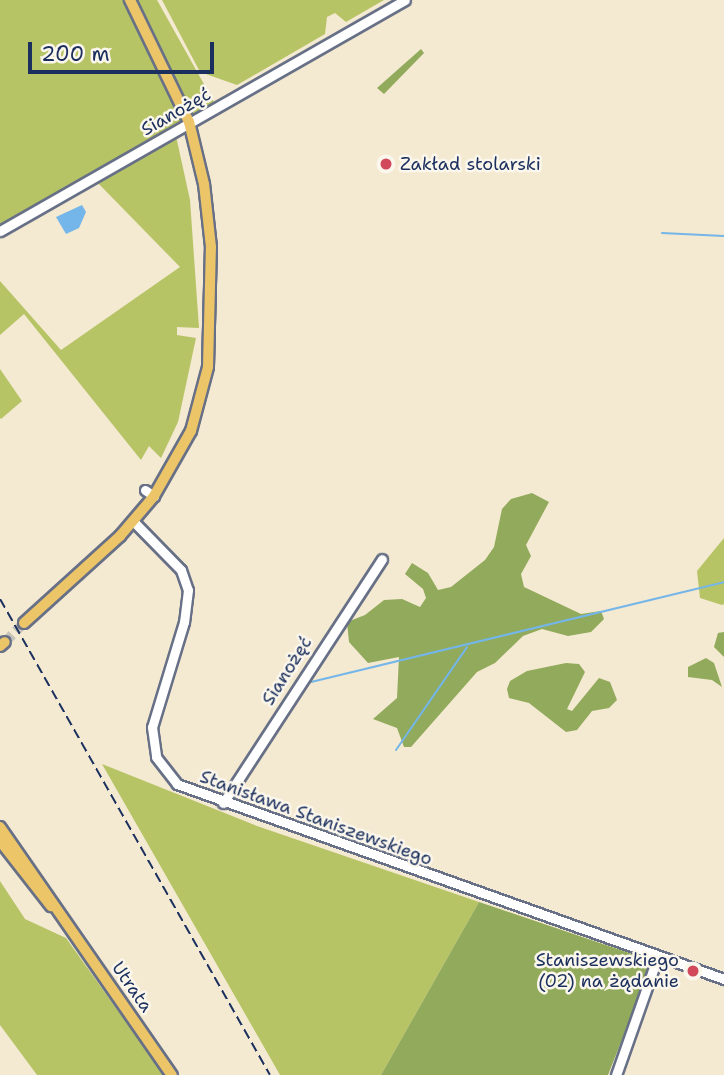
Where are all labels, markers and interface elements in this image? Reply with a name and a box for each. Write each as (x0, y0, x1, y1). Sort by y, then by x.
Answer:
scale bar (32, 28, 217, 72)
text: 200 m (41, 40, 110, 68)
street label: Sianożęć (137, 83, 215, 141)
place label: Zakład stolarski (400, 153, 541, 175)
marker: Zakład stolarski (378, 156, 394, 172)
street label: Sianożęć (258, 633, 316, 709)
street label: Stanisława Staniszewskiego (197, 766, 435, 870)
place label: Staniszewskiego (02) na żądanie (536, 950, 679, 992)
street label: Utrata (107, 958, 157, 1016)
marker: Staniszewskiego (02) na żądanie (685, 963, 701, 979)

